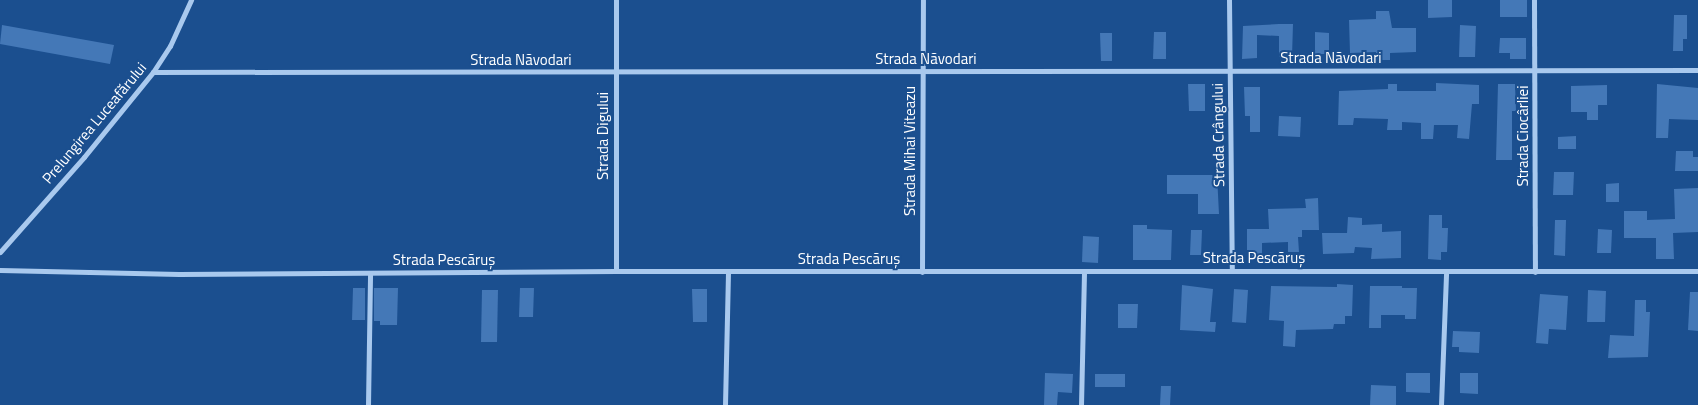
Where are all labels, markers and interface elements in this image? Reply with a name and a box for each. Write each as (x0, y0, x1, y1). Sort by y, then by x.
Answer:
street label: Strada Năvodari (1280, 49, 1382, 67)
street label: Strada Năvodari (875, 50, 977, 68)
street label: Strada Năvodari (470, 51, 572, 69)
street label: Prelungirea Luceafărului (38, 59, 150, 187)
street label: Strada Crângului (1208, 83, 1228, 187)
street label: Strada Mihai Viteazu (901, 86, 919, 216)
street label: Strada Ciocârliei (1514, 86, 1532, 186)
street label: Strada Digului (594, 92, 612, 180)
street label: Strada Pescăruș (1203, 249, 1305, 267)
street label: Strada Pescăruș (798, 250, 900, 268)
street label: Strada Pescăruș (393, 251, 495, 269)

